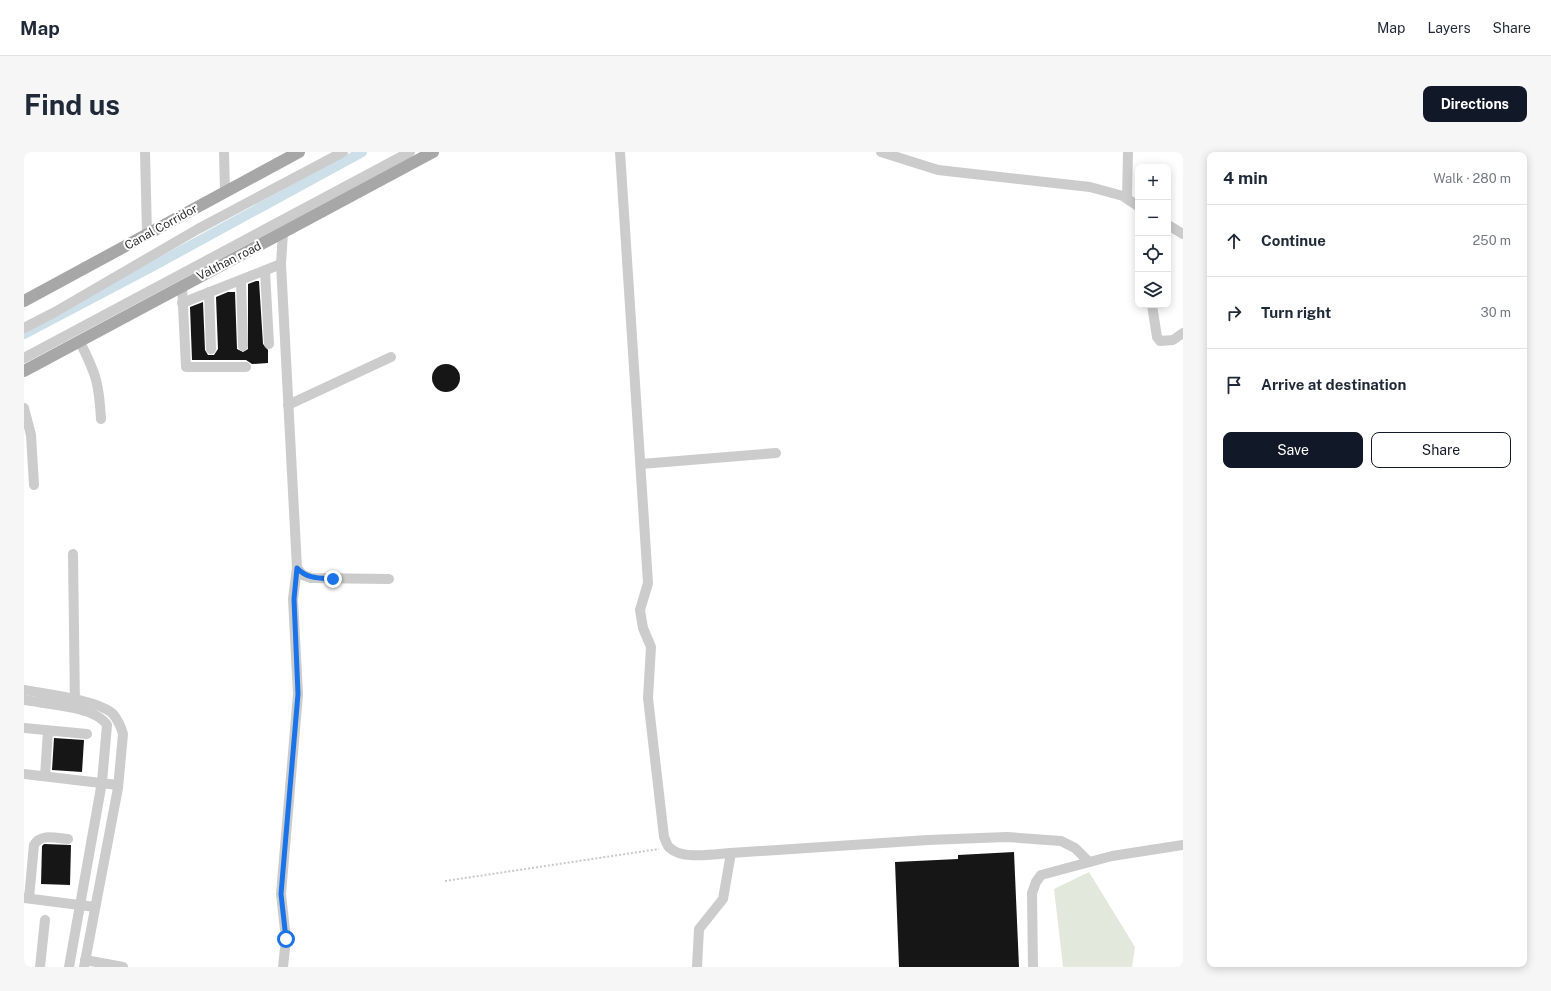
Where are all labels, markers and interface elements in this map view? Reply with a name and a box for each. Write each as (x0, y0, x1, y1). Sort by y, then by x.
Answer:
text: Map (20, 17, 60, 39)
text: Map (1377, 20, 1405, 36)
text: Layers (1427, 20, 1471, 36)
text: Share (1493, 20, 1531, 36)
button: Directions (1423, 86, 1527, 122)
text: Find us (24, 88, 120, 121)
map controls (1135, 164, 1171, 308)
button: + (1135, 164, 1171, 200)
text: 4 min (1223, 168, 1268, 188)
text: Walk · 280 m (1433, 171, 1511, 186)
button: − (1135, 200, 1171, 236)
street label: Canal Corridor (122, 201, 200, 253)
icon: ahead (1223, 230, 1245, 252)
text: Continue (1261, 232, 1326, 249)
text: 250 m (1473, 233, 1511, 248)
button: locate (1135, 236, 1171, 272)
street label: Valthan road (194, 239, 264, 283)
button: layers (1135, 272, 1171, 308)
icon: right (1223, 302, 1245, 324)
text: Turn right (1261, 304, 1331, 321)
text: 30 m (1481, 305, 1511, 320)
icon: arrive (1223, 374, 1245, 396)
text: Arrive at destination (1261, 376, 1406, 393)
button: Save (1223, 432, 1363, 468)
button: Share (1371, 432, 1511, 468)
route end (324, 570, 342, 588)
route start (277, 930, 295, 948)

